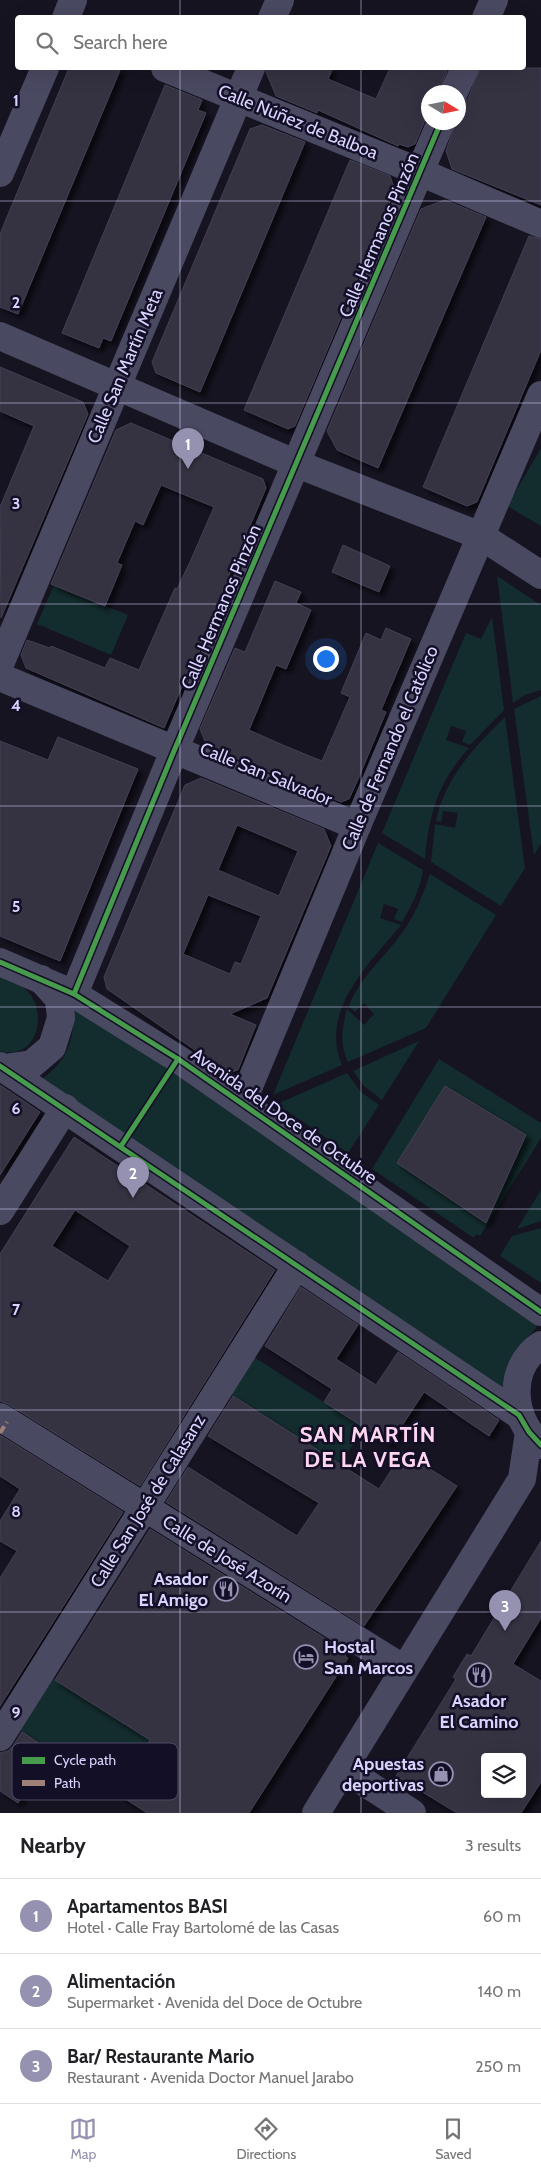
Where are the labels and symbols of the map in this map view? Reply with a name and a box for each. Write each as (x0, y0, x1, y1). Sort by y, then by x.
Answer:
street label: Calle Núñez de Balboa (215, 80, 382, 164)
north arrow (421, 85, 466, 130)
text: 1 (13, 91, 19, 110)
street label: Calle Hermanos Pinzón (334, 149, 424, 321)
street label: Calle San Martín Meta (82, 285, 168, 447)
text: 2 (12, 293, 20, 312)
pin: 1 (172, 428, 204, 469)
text: 3 (12, 494, 20, 513)
street label: Calle Hermanos Pinzón (176, 521, 266, 693)
street label: Calle de Fernando el Católico (337, 642, 443, 853)
your location (313, 646, 339, 672)
text: 4 (11, 696, 21, 715)
street label: Calle San Salvador (197, 737, 336, 811)
text: 5 (12, 897, 20, 916)
street label: Avenida del Doce de Octubre (187, 1043, 381, 1189)
text: 6 (12, 1099, 21, 1118)
pin: 2 (117, 1157, 149, 1198)
text: 7 (12, 1300, 21, 1319)
street label: Calle San José de Calasanz (86, 1410, 211, 1592)
district label: SAN MARTÍN DE LA VEGA (300, 1421, 436, 1473)
text: 8 (11, 1502, 21, 1521)
street label: Calle de José Azorín (158, 1510, 296, 1608)
place label: Asador El Amigo (139, 1568, 208, 1611)
restaurant icon: Asador El Amigo (213, 1576, 239, 1602)
pin: 3 (489, 1590, 521, 1631)
place label: Hostal San Marcos (324, 1636, 413, 1679)
hotel icon: Hostal San Marcos (293, 1644, 319, 1670)
restaurant icon: Asador El Camino (466, 1662, 492, 1688)
place label: Asador El Camino (439, 1690, 519, 1733)
text: 9 (12, 1703, 21, 1722)
legend (12, 1743, 178, 1800)
text: Cycle path (54, 1751, 116, 1769)
place label: Apuestas deportivas (342, 1753, 424, 1796)
shop icon: Apuestas deportivas (428, 1761, 454, 1787)
text: Path (54, 1774, 81, 1792)

